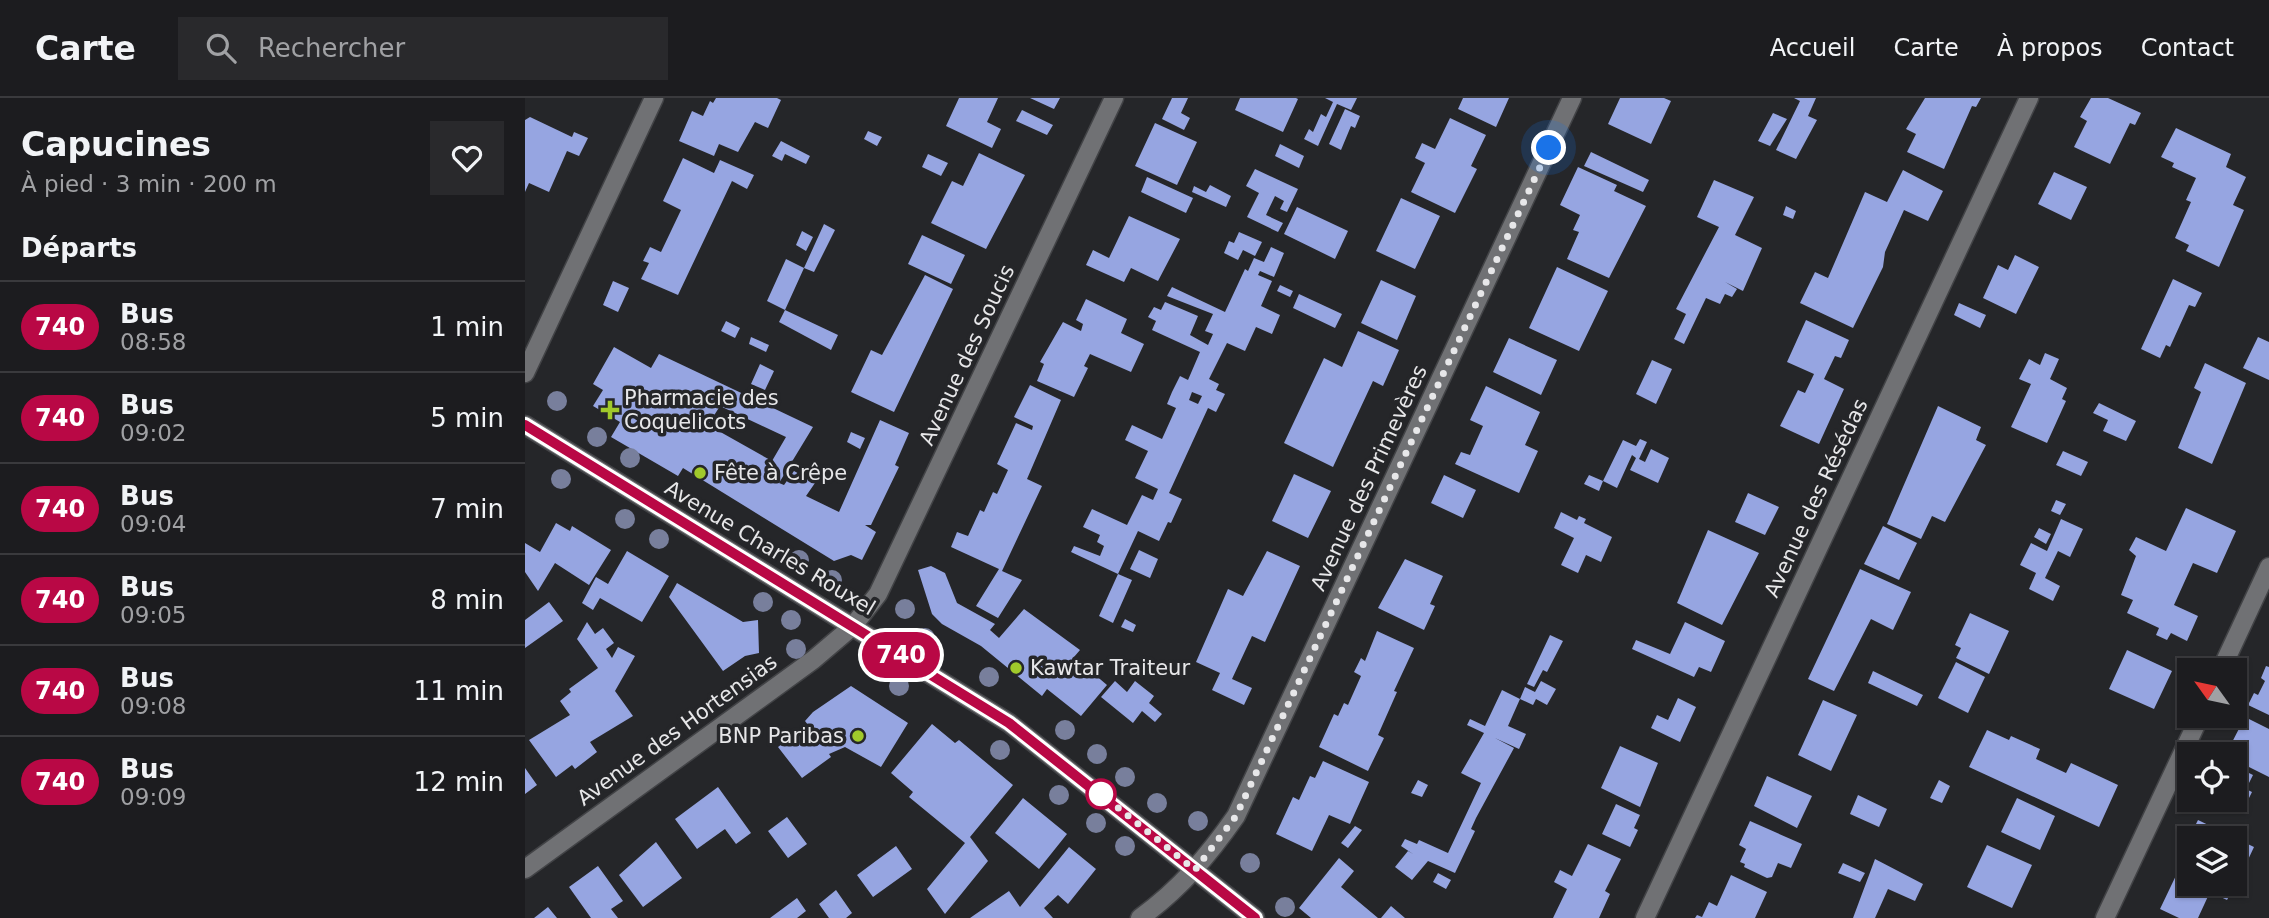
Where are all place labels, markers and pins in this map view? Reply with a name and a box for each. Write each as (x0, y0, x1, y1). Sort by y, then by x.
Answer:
place label: Pharmacie des Coquelicots (624, 386, 779, 434)
marker: Pharmacie des Coquelicots (602, 402, 618, 418)
place label: Fête à Crêpe (714, 461, 847, 485)
marker: Fête à Crêpe (692, 465, 708, 481)
place label: Kawtar Traiteur (1030, 656, 1190, 680)
marker: Kawtar Traiteur (1008, 660, 1024, 676)
place label: BNP Paribas (718, 724, 844, 748)
marker: BNP Paribas (850, 728, 866, 744)
unlabelled marker (1086, 779, 1116, 809)

